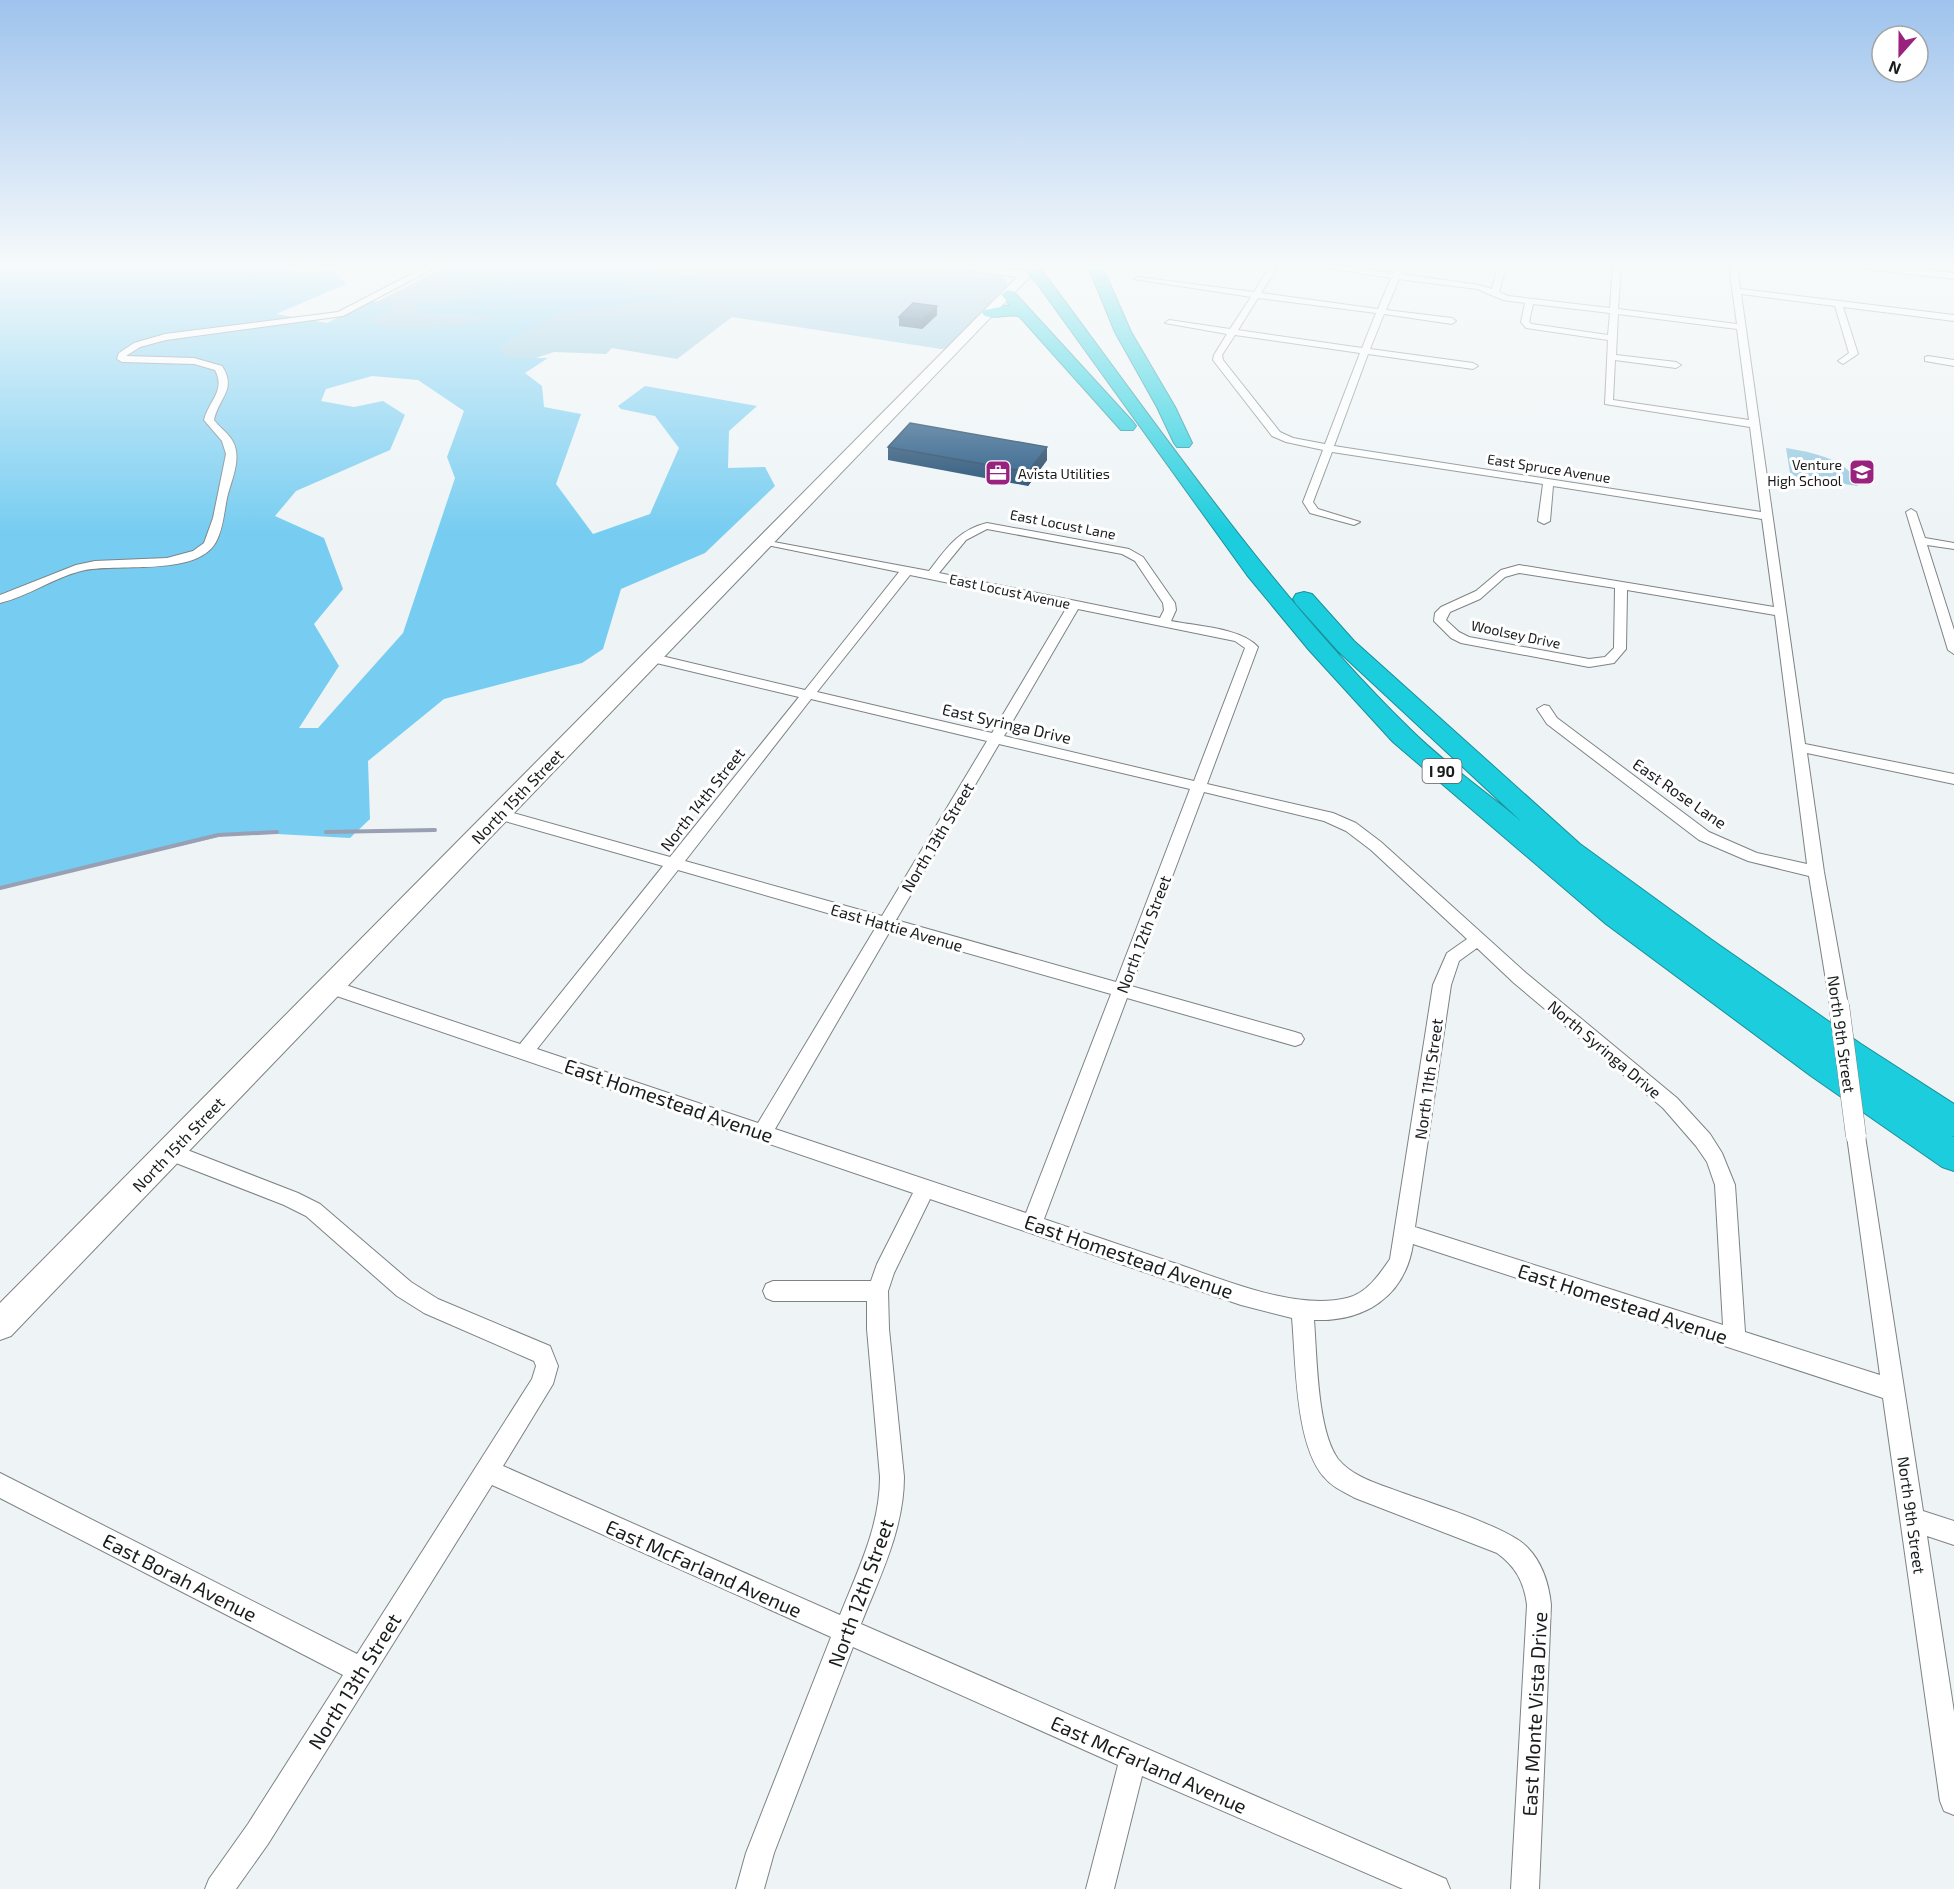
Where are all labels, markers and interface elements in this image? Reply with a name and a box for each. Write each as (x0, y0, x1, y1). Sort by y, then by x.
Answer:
north arrow (1870, 24, 1930, 84)
text: N (1886, 58, 1903, 79)
street label: East Spruce Avenue (1486, 450, 1612, 486)
place label: Venture High School (1767, 456, 1843, 489)
school or university icon: Venture High School (1847, 457, 1877, 487)
office icon: Avista Utilities (983, 458, 1013, 488)
place label: Avista Utilities (1018, 465, 1110, 482)
street label: East Locust Lane (1009, 505, 1117, 543)
street label: East Locust Avenue (948, 570, 1072, 612)
street label: Woolsey Drive (1470, 616, 1562, 652)
street label: East Syringa Drive (941, 699, 1073, 747)
street label: North 14th Street (656, 744, 748, 854)
street label: North 15th Street (467, 745, 567, 847)
street label: East Rose Lane (1630, 754, 1730, 832)
road number: I 90 (1422, 759, 1462, 783)
street label: North 13th Street (897, 779, 977, 895)
street label: North 12th Street (1112, 872, 1174, 996)
street label: East Hattie Avenue (829, 899, 965, 955)
street label: North 9th Street (1824, 974, 1860, 1094)
street label: North Syringa Drive (1545, 996, 1665, 1102)
street label: North 11th Street (1410, 1017, 1446, 1141)
street label: East Homestead Avenue (561, 1053, 777, 1147)
street label: North 15th Street (128, 1093, 228, 1195)
street label: East Homestead Avenue (1021, 1209, 1237, 1303)
street label: East Homestead Avenue (1515, 1258, 1731, 1348)
street label: North 9th Street (1894, 1455, 1930, 1575)
street label: East McFarland Avenue (602, 1514, 806, 1622)
street label: North 12th Street (822, 1515, 898, 1670)
street label: East Borah Avenue (99, 1528, 261, 1626)
street label: North 13th Street (303, 1608, 406, 1753)
street label: East Monte Vista Drive (1517, 1611, 1551, 1817)
street label: East McFarland Avenue (1047, 1710, 1251, 1818)

